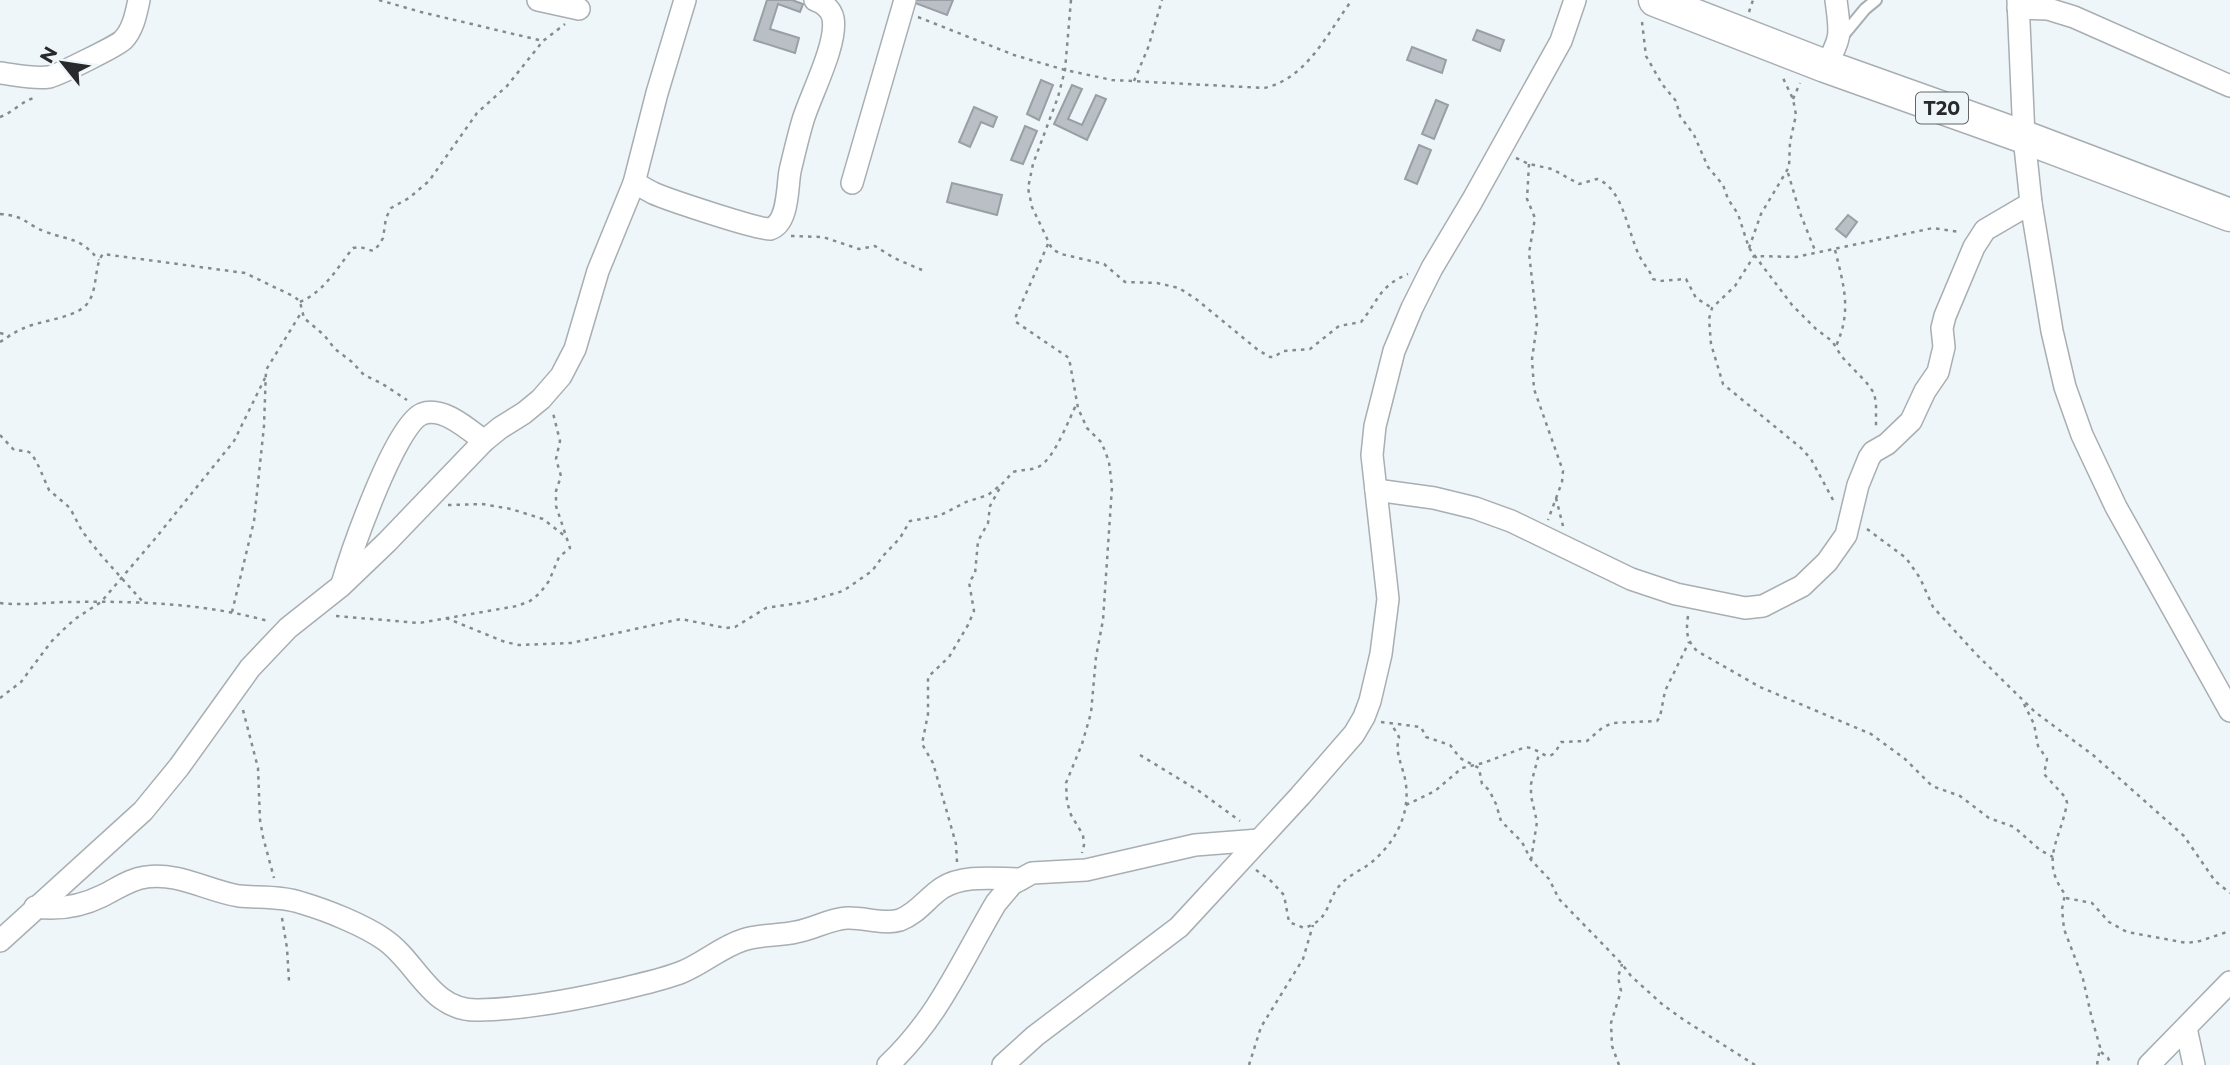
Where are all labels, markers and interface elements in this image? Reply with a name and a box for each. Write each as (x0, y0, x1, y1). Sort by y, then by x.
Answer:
north arrow (28, 28, 98, 98)
text: N (35, 42, 63, 67)
road number: T20 (1916, 92, 1968, 124)

